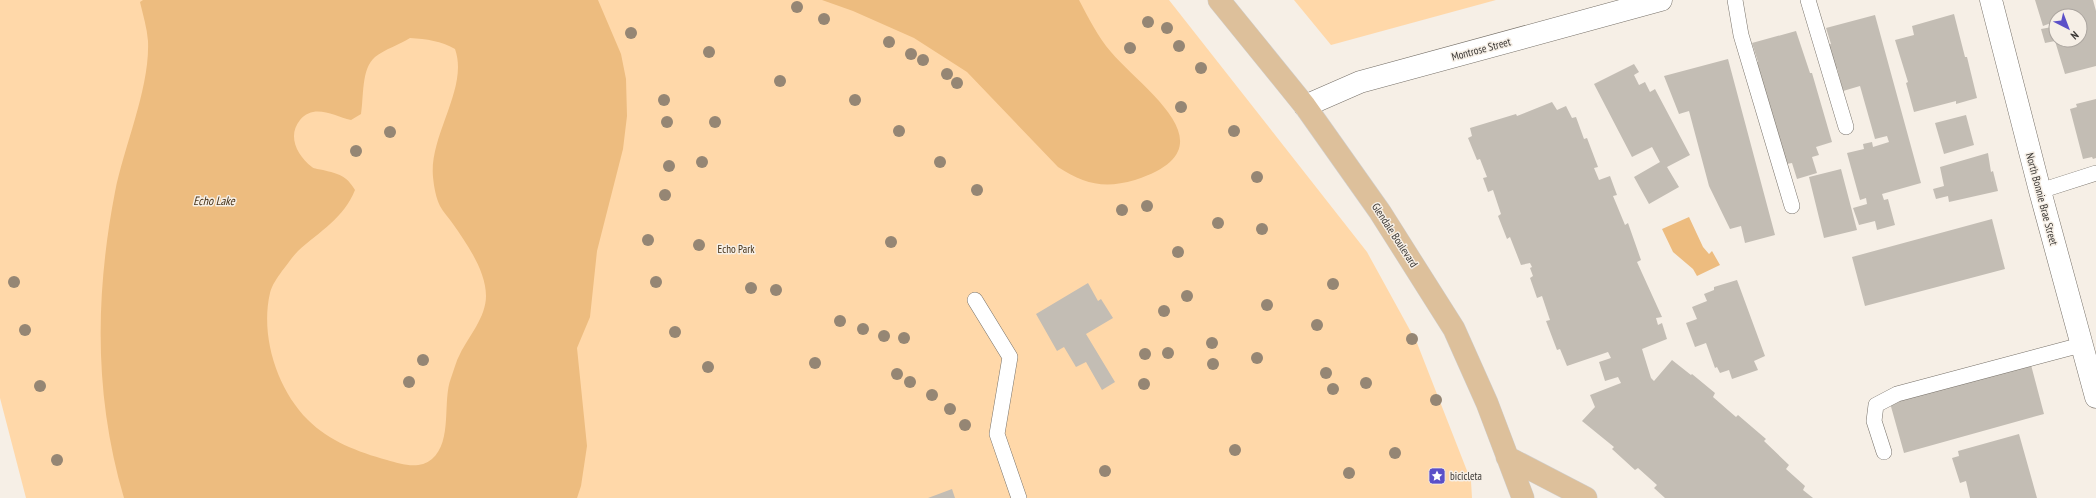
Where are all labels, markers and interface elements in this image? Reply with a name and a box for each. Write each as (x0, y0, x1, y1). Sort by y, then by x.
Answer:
north arrow (2048, 8, 2088, 48)
text: N (2068, 28, 2082, 43)
street label: Montrose Street (1450, 34, 1512, 64)
street label: North Bonnie Brae Street (2023, 151, 2061, 247)
water label: Echo Lake (193, 193, 236, 208)
street label: Glendale Boulevard (1369, 200, 1421, 270)
park label: Echo Park (718, 242, 755, 256)
place icon: bicicleta (1427, 466, 1447, 486)
place label: bicicleta (1450, 469, 1482, 483)

